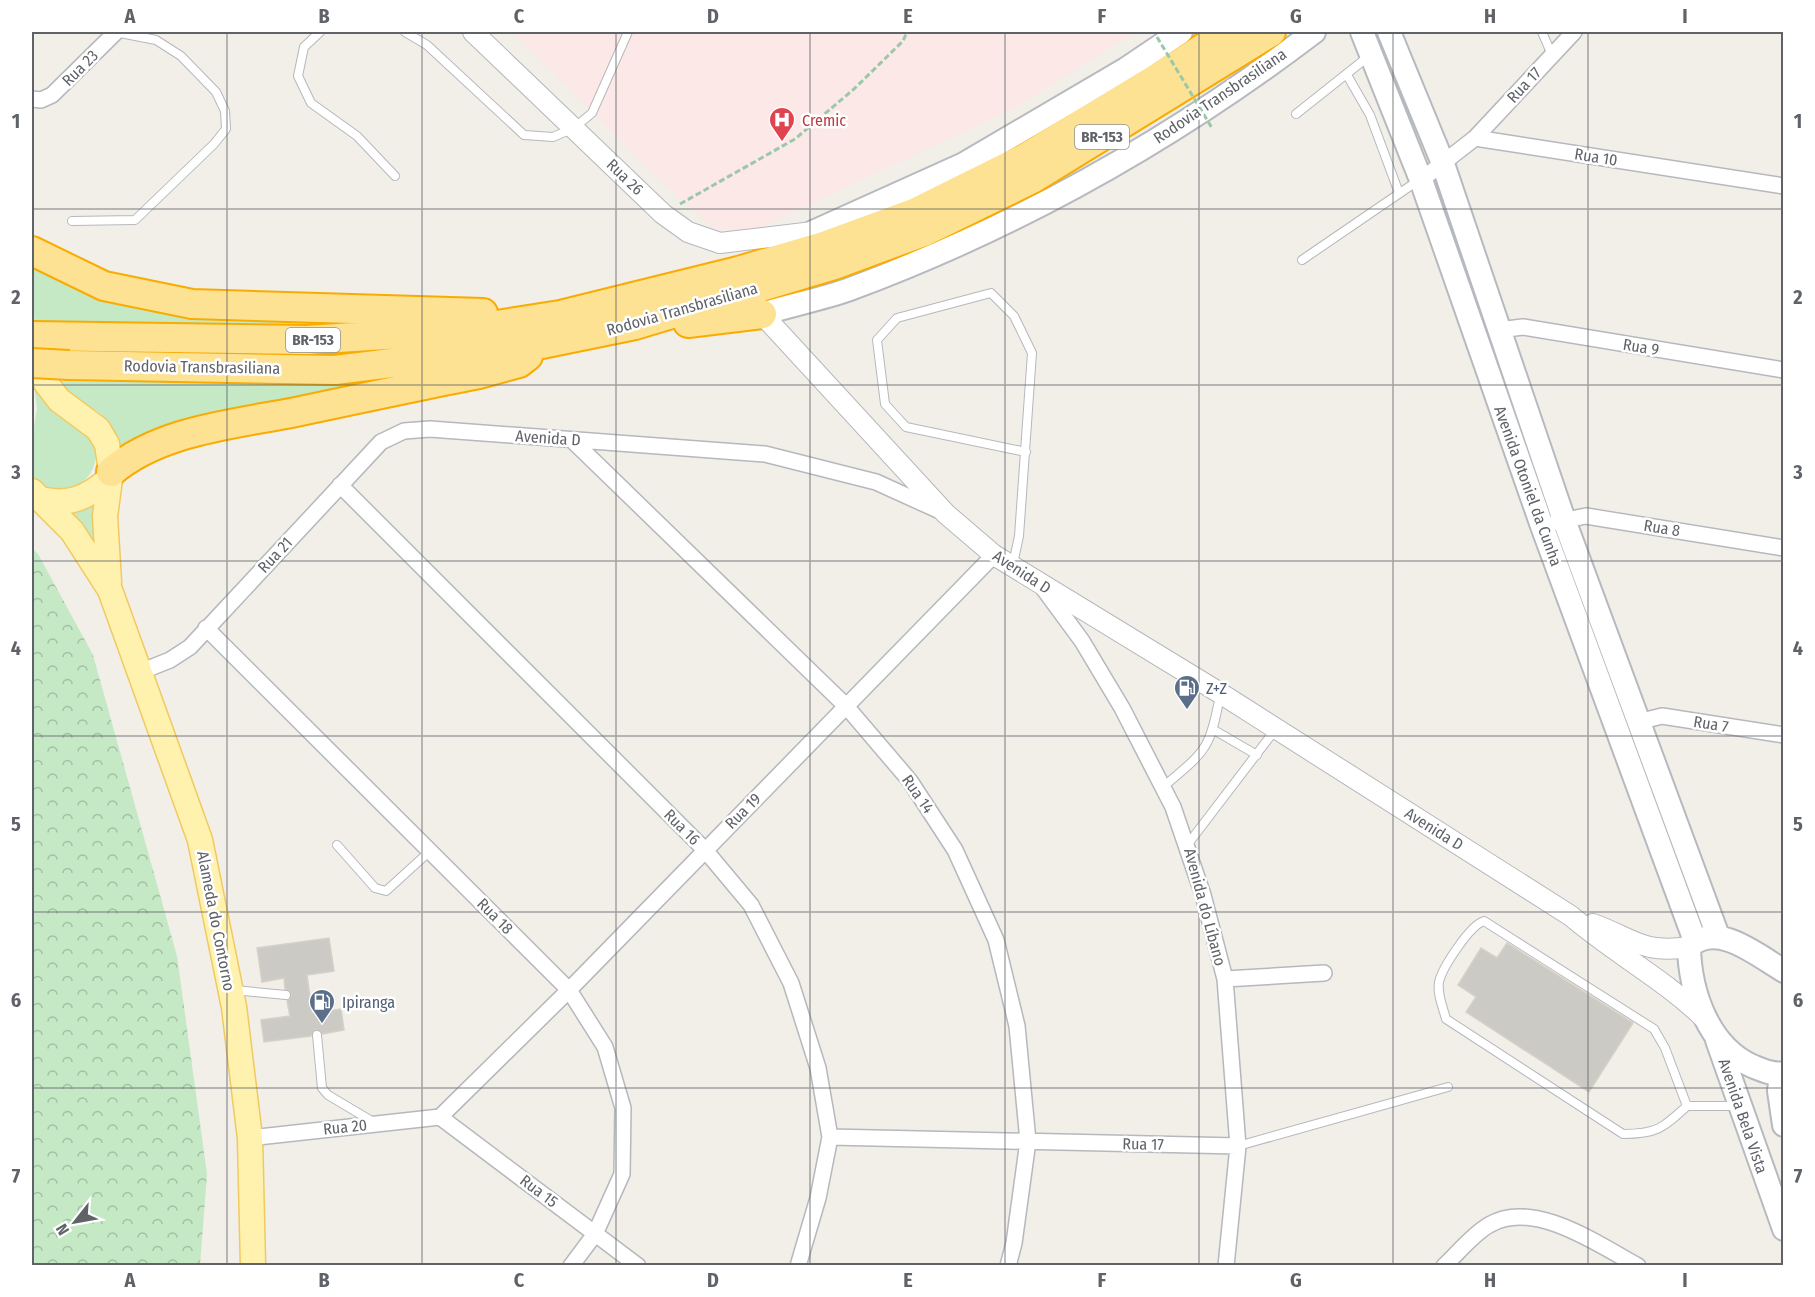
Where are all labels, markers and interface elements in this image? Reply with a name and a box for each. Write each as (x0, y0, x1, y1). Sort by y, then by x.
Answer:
text: A (124, 4, 137, 28)
text: B (318, 4, 330, 28)
text: C (514, 4, 525, 28)
text: D (707, 4, 719, 28)
text: E (903, 4, 913, 28)
text: F (1098, 4, 1107, 28)
text: G (1290, 4, 1302, 28)
text: H (1484, 4, 1496, 28)
text: I (1682, 4, 1688, 28)
street label: Rodovia Transbrasiliana (1150, 44, 1290, 148)
street label: Rua 23 (58, 46, 102, 90)
street label: Rua 17 (1503, 63, 1545, 107)
hospital icon: Cremic (767, 105, 797, 143)
text: 1 (12, 109, 20, 133)
text: 1 (1794, 109, 1802, 133)
place label: Cremic (802, 111, 846, 130)
road number: BR-153 (1075, 125, 1129, 149)
street label: Rua 10 (1573, 144, 1619, 170)
street label: Rua 26 (603, 155, 647, 199)
street label: Rodovia Transbrasiliana (604, 278, 760, 340)
text: 2 (10, 285, 21, 309)
text: 2 (1792, 285, 1803, 309)
road number: BR-153 (286, 328, 340, 352)
street label: Rua 9 (1622, 335, 1661, 359)
street label: Rodovia Transbrasiliana (124, 356, 280, 378)
street label: Avenida Otoniel da Cunha (1490, 403, 1566, 569)
street label: Avenida D (515, 426, 581, 450)
text: 3 (10, 460, 21, 484)
text: 3 (1792, 460, 1803, 484)
street label: Rua 8 (1642, 516, 1682, 540)
street label: Rua 21 (254, 533, 296, 577)
street label: Avenida D (989, 546, 1055, 598)
text: 4 (11, 636, 21, 660)
text: 4 (1793, 636, 1803, 660)
fuel station icon: Z+Z (1172, 673, 1202, 711)
place label: Z+Z (1206, 679, 1227, 698)
street label: Rua 7 (1692, 712, 1730, 736)
street label: Rua 14 (898, 771, 938, 817)
street label: Rua 19 (721, 789, 765, 833)
street label: Avenida D (1401, 804, 1467, 854)
street label: Rua 16 (660, 805, 704, 849)
text: 5 (11, 812, 21, 836)
text: 5 (1793, 812, 1803, 836)
street label: Avenida do Líbano (1180, 846, 1230, 968)
street label: Alameda do Contorno (193, 849, 239, 993)
street label: Rua 18 (473, 894, 517, 938)
fuel station icon: Ipiranga (307, 987, 337, 1025)
text: 6 (11, 988, 21, 1012)
text: 6 (1793, 988, 1803, 1012)
place label: Ipiranga (342, 993, 395, 1012)
street label: Avenida Bela Vista (1714, 1056, 1772, 1176)
street label: Rua 20 (322, 1115, 368, 1139)
street label: Rua 17 (1122, 1134, 1164, 1154)
text: 7 (12, 1164, 21, 1188)
text: 7 (1794, 1164, 1803, 1188)
street label: Rua 15 (516, 1171, 562, 1211)
north arrow (45, 1192, 105, 1252)
text: N (52, 1220, 73, 1238)
text: A (124, 1268, 137, 1292)
text: B (318, 1268, 330, 1292)
text: C (514, 1268, 525, 1292)
text: D (707, 1268, 719, 1292)
text: E (903, 1268, 913, 1292)
text: F (1098, 1268, 1107, 1292)
text: G (1290, 1268, 1302, 1292)
text: H (1484, 1268, 1496, 1292)
text: I (1682, 1268, 1688, 1292)

